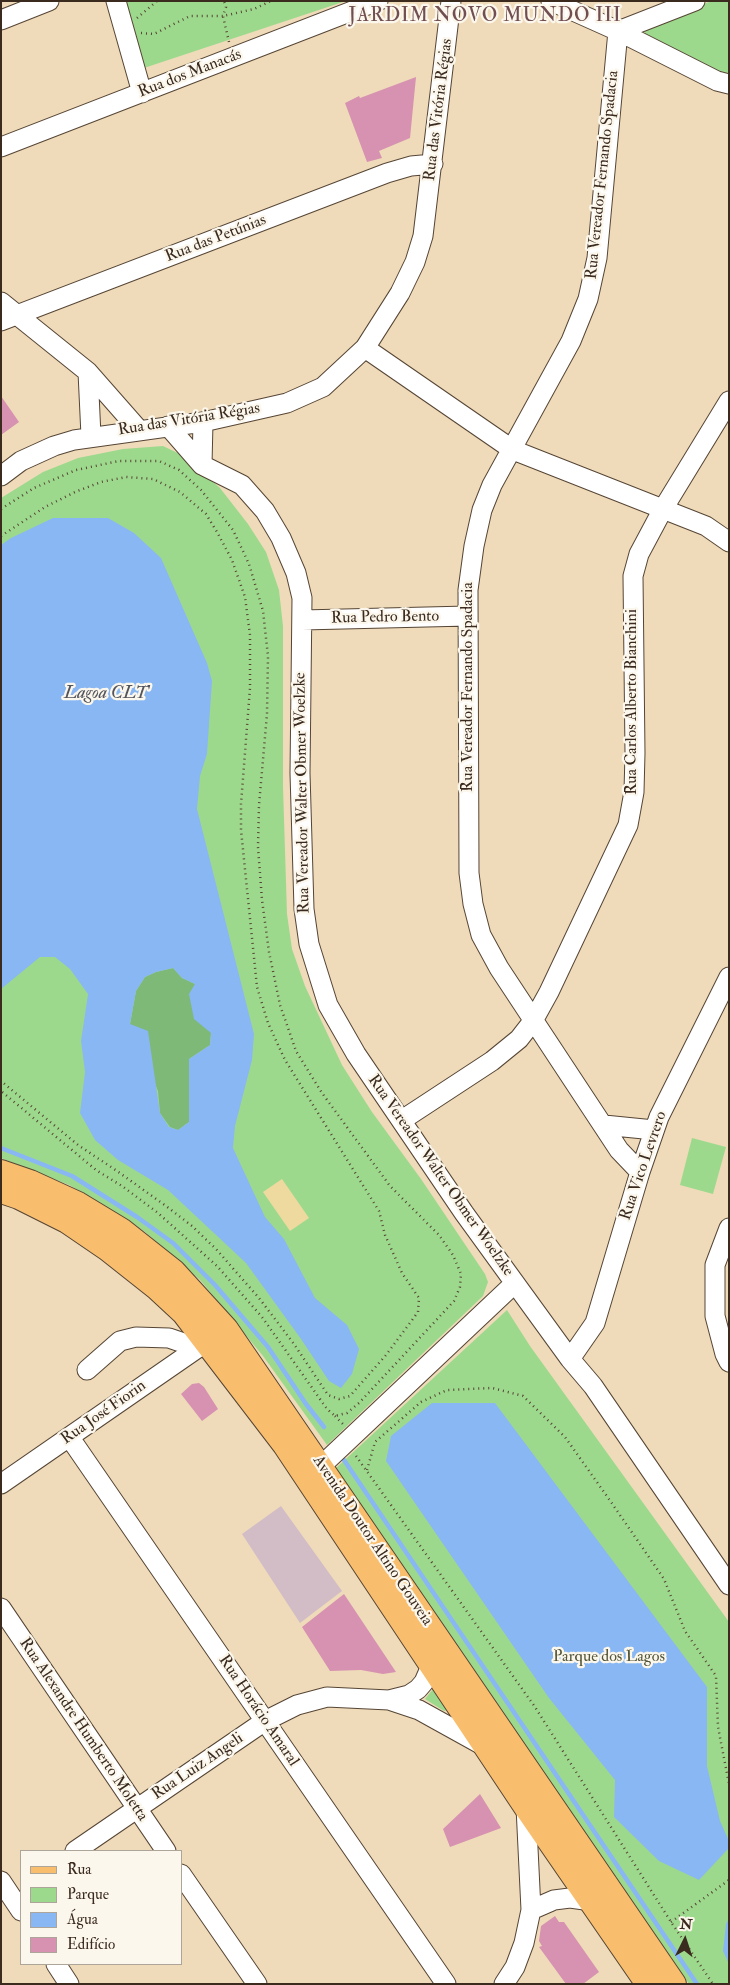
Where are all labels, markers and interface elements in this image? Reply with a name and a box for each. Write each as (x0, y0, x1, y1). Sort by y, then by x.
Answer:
district label: JARDIM NOVO MUNDO III (346, 6, 624, 28)
street label: Rua das Vitória Régias (421, 38, 457, 182)
street label: Rua dos Manacás (136, 45, 244, 103)
street label: Rua Vereador Fernando Spadacia (582, 70, 624, 280)
street label: Rua das Petúnias (163, 211, 269, 267)
street label: Rua das Vitória Régias (117, 399, 261, 441)
street label: Rua Vereador Fernando Spadacia (459, 582, 479, 792)
street label: Rua Pedro Bento (331, 607, 439, 629)
street label: Rua Carlos Alberto Bianchini (623, 609, 643, 795)
street label: Rua Vereador Walter Obmer Woelzke (291, 672, 315, 914)
water label: Lagoa CLT (64, 683, 148, 705)
street label: Rua Vereador Walter Obmer Woelzke (363, 1072, 517, 1280)
street label: Rua Vico Levrero (616, 1109, 672, 1223)
street label: Rua José Fiorin (58, 1377, 150, 1449)
street label: Avenida Doutor Altino Gouveia (308, 1452, 436, 1630)
street label: Rua Alexandre Humberto Moletta (14, 1635, 152, 1825)
park label: Parque dos Lagos (553, 1648, 665, 1668)
street label: Rua Horácio Amaral (214, 1652, 302, 1770)
street label: Rua Luiz Angeli (149, 1729, 247, 1805)
legend (20, 1850, 182, 1965)
text: Rua (67, 1860, 92, 1879)
text: Parque (67, 1885, 109, 1904)
text: Água (67, 1910, 98, 1929)
north arrow (660, 1915, 710, 1965)
text: N (679, 1916, 693, 1933)
text: Edifício (67, 1935, 115, 1954)

